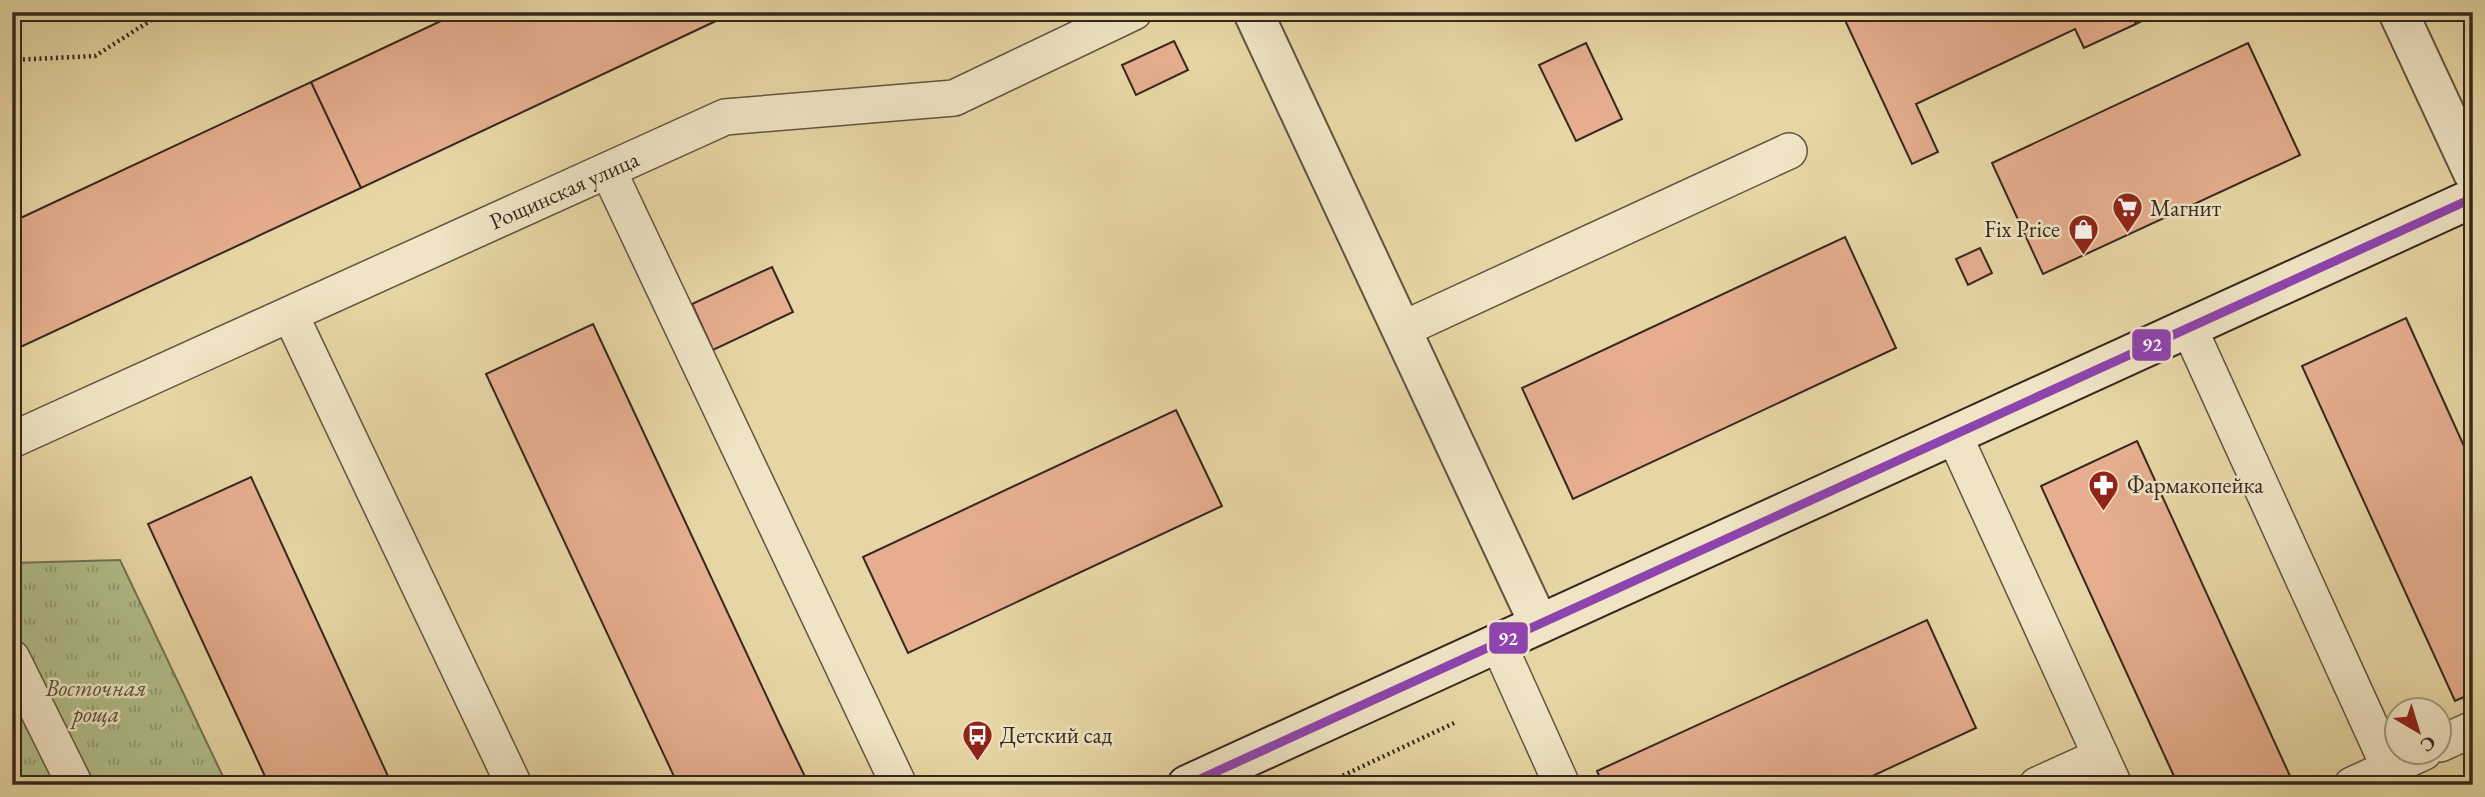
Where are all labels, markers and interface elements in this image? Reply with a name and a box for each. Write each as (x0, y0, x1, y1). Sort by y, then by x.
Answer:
street label: Рощинская улица (485, 143, 644, 236)
supermarket icon: Магнит (2110, 191, 2144, 235)
place label: Магнит (2150, 193, 2222, 223)
shop icon: Fix Price (2066, 212, 2100, 256)
place label: Fix Price (1984, 214, 2060, 244)
line badge: 92 (2131, 328, 2172, 362)
text: 92 (2142, 332, 2162, 357)
pharmacy icon: Фармакопейка (2087, 468, 2121, 512)
place label: Фармакопейка (2127, 470, 2264, 500)
line badge: 92 (1488, 621, 1529, 655)
text: 92 (1498, 626, 1518, 651)
park label: Восточная роща (44, 673, 147, 729)
north arrow (2384, 696, 2454, 766)
bus stop icon: Детский сад (960, 718, 994, 762)
place label: Детский сад (1000, 720, 1113, 750)
text: С (2415, 730, 2441, 758)

